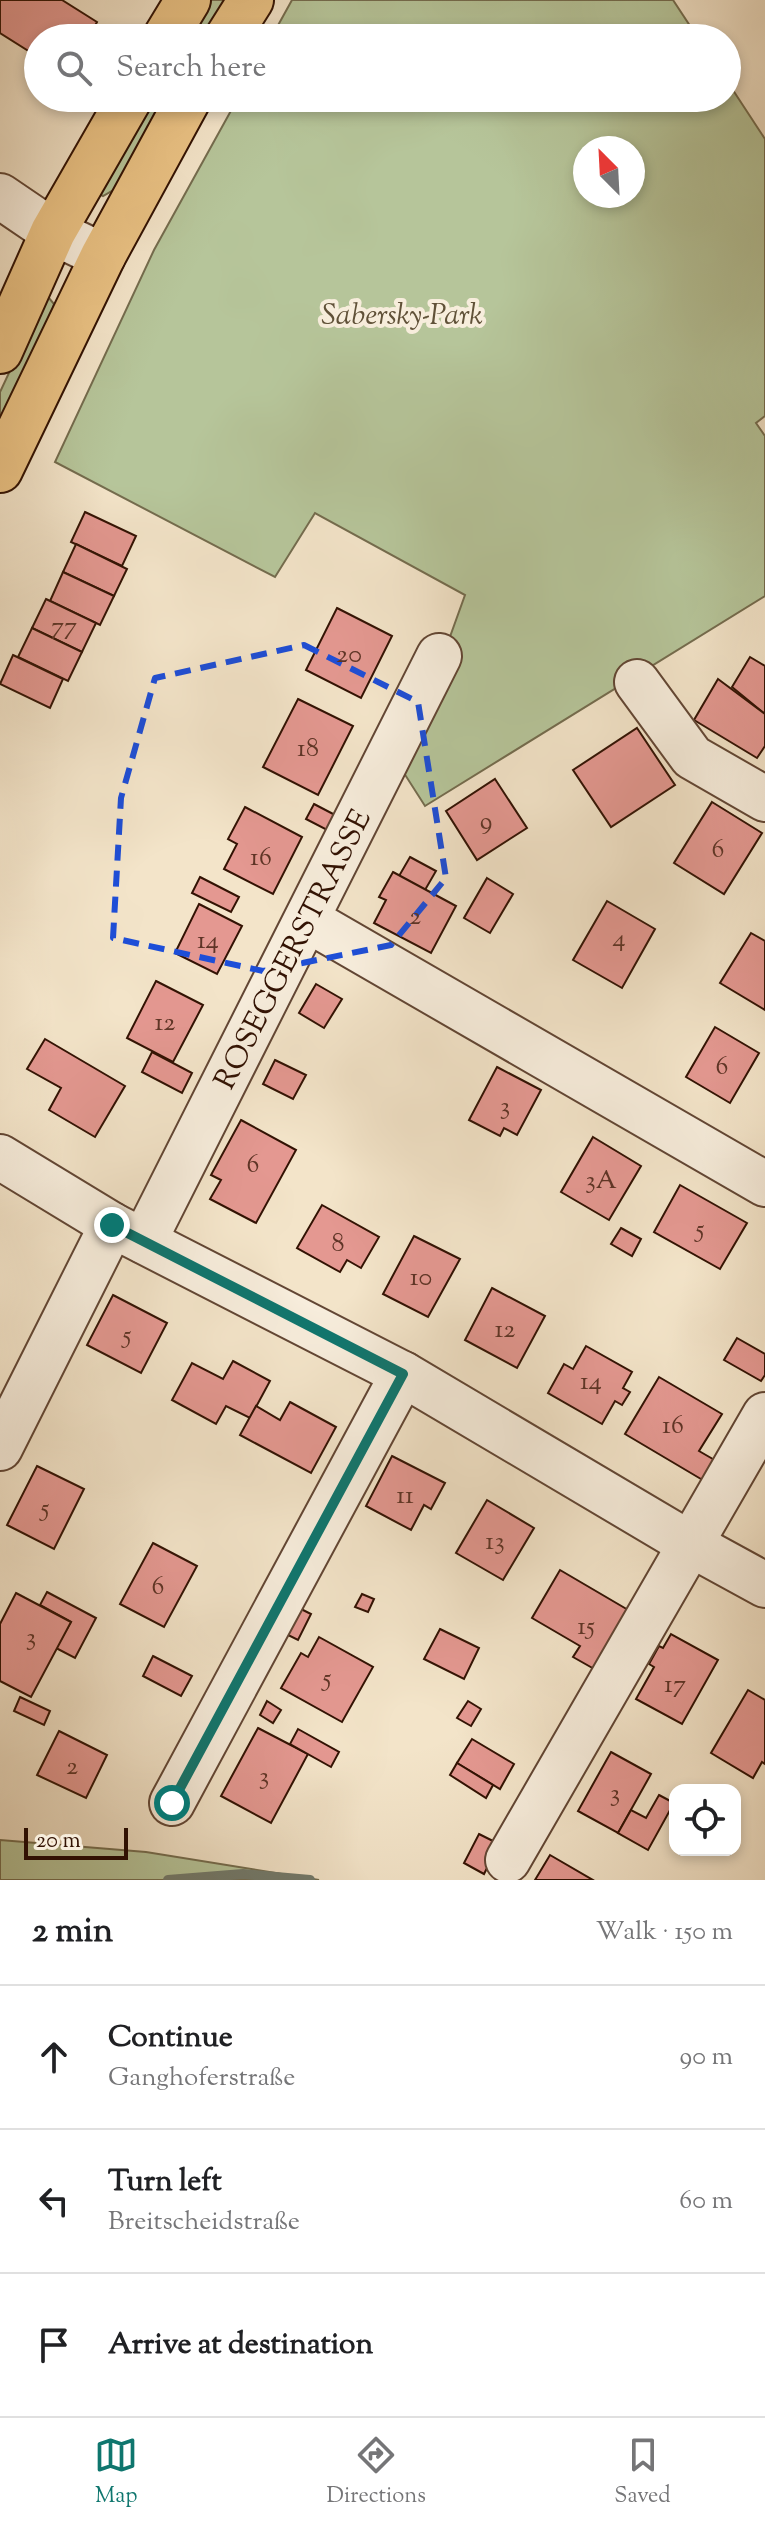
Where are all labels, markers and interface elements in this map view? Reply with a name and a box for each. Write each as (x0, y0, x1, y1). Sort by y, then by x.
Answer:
search box (24, 24, 741, 112)
icon: search (52, 46, 96, 90)
text: Search here (116, 47, 266, 90)
north arrow (573, 136, 645, 208)
park label: Sabersky-Park (321, 295, 483, 338)
house number: 77 (51, 609, 77, 646)
house number: 20 (336, 637, 362, 674)
house number: 18 (297, 731, 319, 768)
street label: ROSEGGERSTRASSE (205, 803, 383, 1097)
house number: 9 (480, 804, 492, 841)
house number: 6 (712, 832, 724, 869)
house number: 16 (250, 840, 272, 877)
house number: 2 (409, 899, 421, 936)
house number: 4 (612, 921, 626, 958)
house number: 14 (197, 923, 219, 960)
house number: 12 (154, 1005, 176, 1042)
house number: 6 (716, 1049, 728, 1086)
house number: 3 (500, 1089, 510, 1126)
house number: 6 (247, 1147, 259, 1184)
house number: 3A (585, 1163, 617, 1200)
route end (94, 1207, 130, 1243)
house number: 5 (694, 1212, 705, 1249)
house number: 8 (331, 1226, 345, 1263)
house number: 10 (410, 1260, 432, 1297)
house number: 12 (494, 1312, 516, 1349)
house number: 5 (121, 1318, 132, 1355)
house number: 14 (580, 1364, 602, 1401)
house number: 16 (662, 1408, 684, 1445)
house number: 11 (396, 1478, 414, 1515)
house number: 5 (39, 1491, 50, 1528)
house number: 13 (485, 1524, 505, 1561)
house number: 6 (152, 1569, 164, 1606)
house number: 15 (577, 1609, 595, 1646)
house number: 3 (26, 1620, 36, 1657)
house number: 5 (321, 1661, 332, 1698)
house number: 17 (664, 1667, 686, 1704)
house number: 2 (66, 1749, 78, 1786)
house number: 3 (259, 1759, 269, 1796)
house number: 3 (610, 1776, 620, 1813)
map controls (669, 1784, 741, 1856)
button: locate (669, 1784, 741, 1856)
route start (154, 1785, 190, 1821)
scale bar (24, 1824, 128, 1860)
text: 20 m (36, 1826, 81, 1858)
text: 2 min (32, 1908, 113, 1957)
text: Walk · 150 m (596, 1914, 733, 1951)
text: Continue (108, 2017, 233, 2060)
icon: ahead (32, 2035, 76, 2079)
text: 90 m (680, 2039, 733, 2076)
text: Ganghoferstraße (108, 2060, 295, 2097)
text: Turn left (108, 2161, 222, 2204)
icon: left (32, 2179, 76, 2223)
text: 60 m (679, 2183, 733, 2220)
text: Breitscheidstraße (108, 2204, 300, 2241)
icon: arrive (32, 2323, 76, 2367)
text: Arrive at destination (108, 2324, 373, 2367)
tab: Map (94, 2433, 138, 2513)
tab: Directions (327, 2433, 426, 2513)
tab: Saved (614, 2433, 671, 2513)

